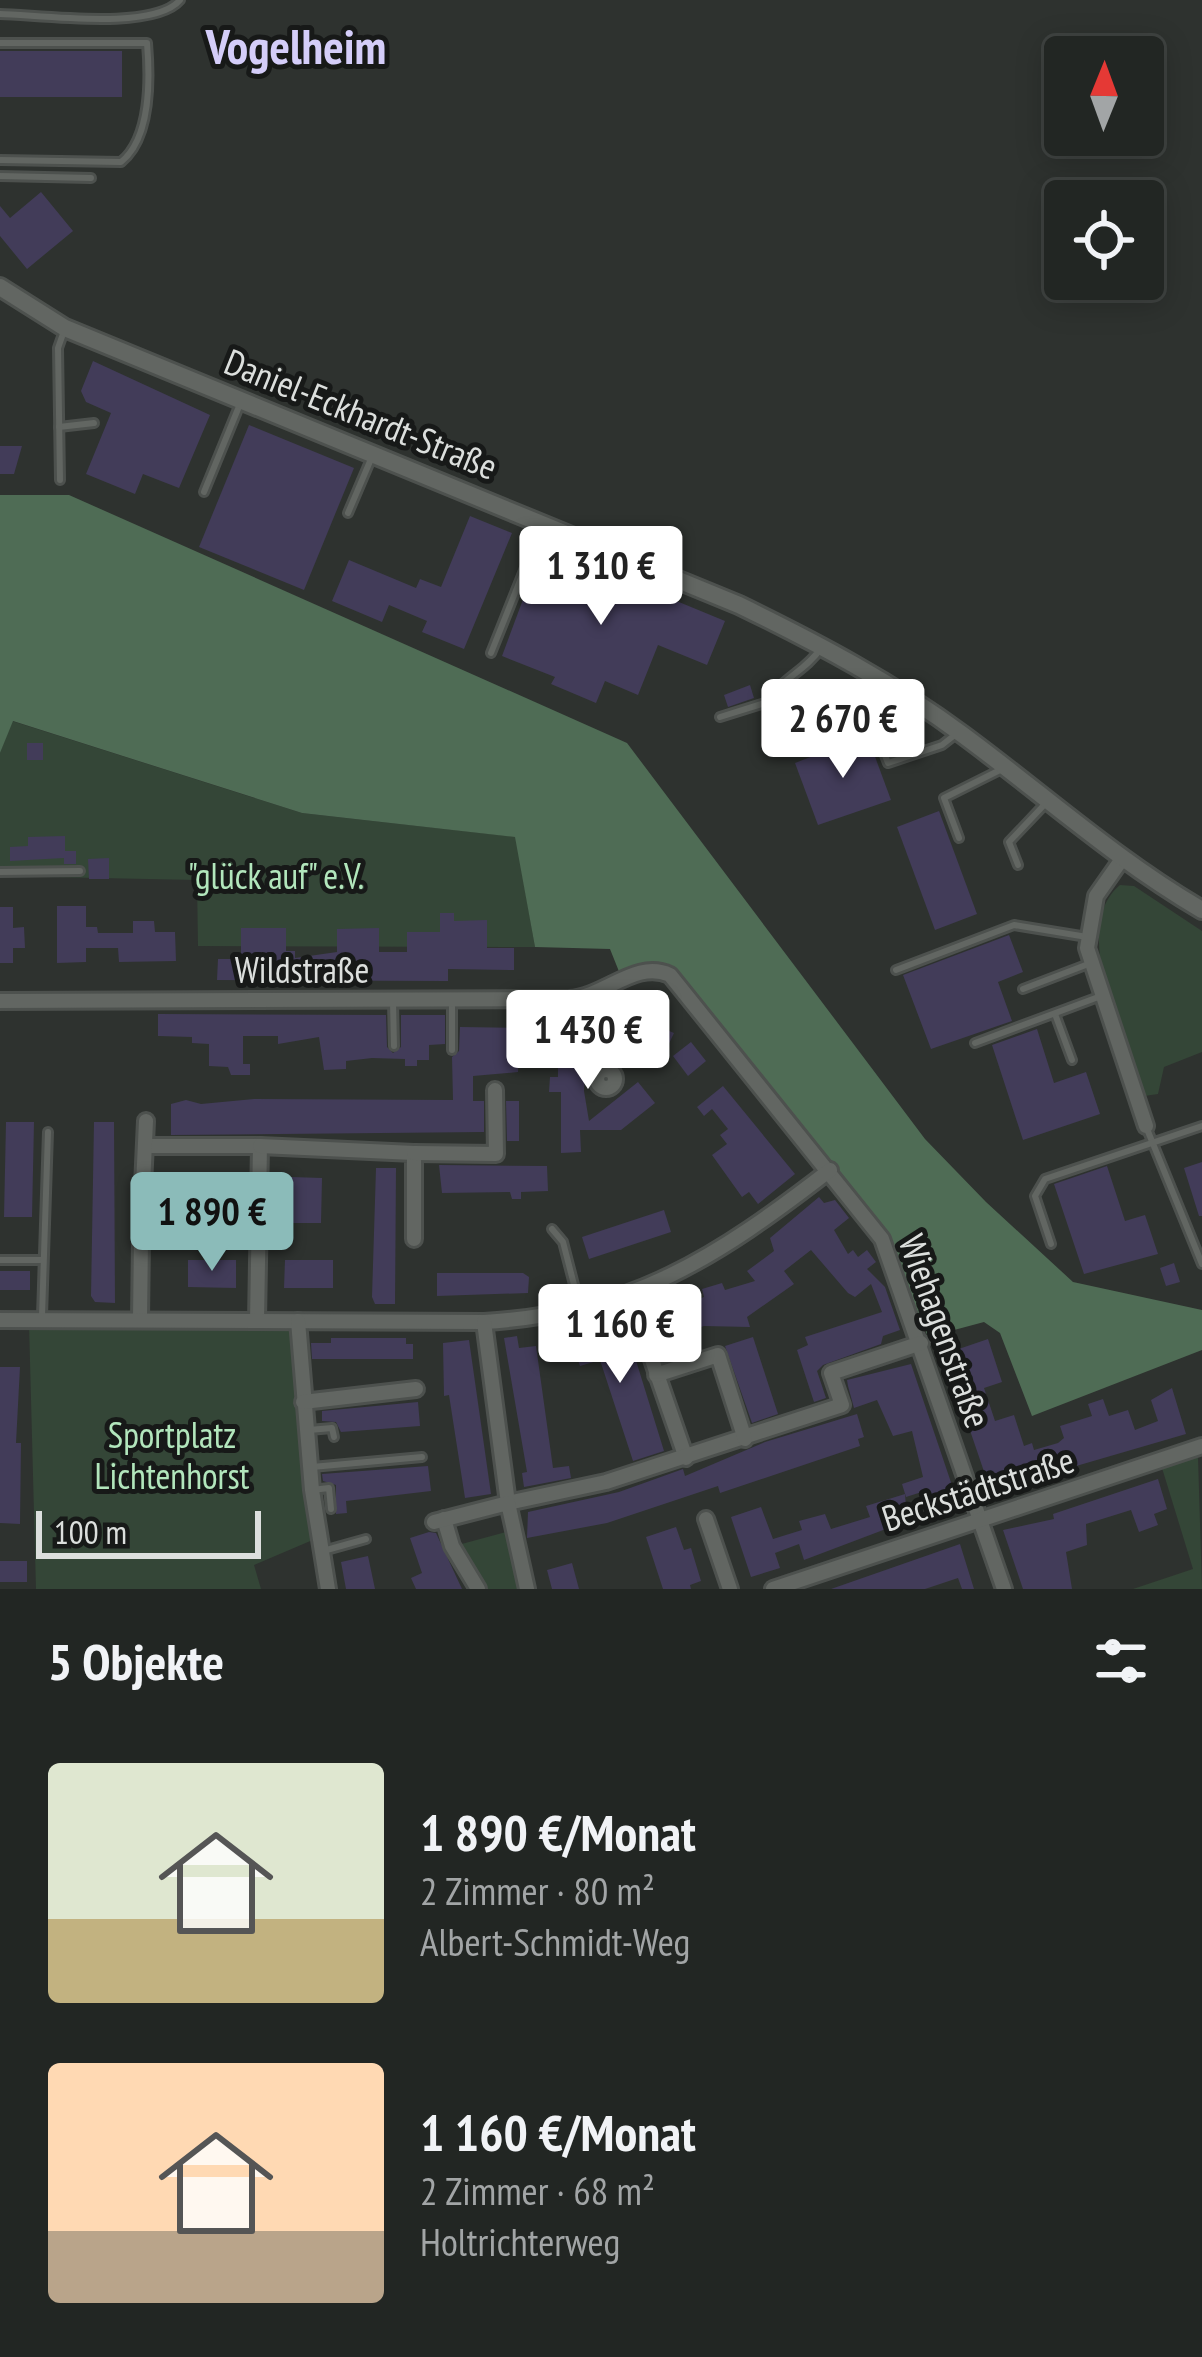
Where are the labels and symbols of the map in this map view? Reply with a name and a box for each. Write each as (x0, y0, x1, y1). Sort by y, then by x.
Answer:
district label: Vogelheim (205, 15, 386, 77)
north arrow (1044, 36, 1164, 156)
street label: Daniel-Eckhardt-Straße (218, 337, 504, 490)
pin: 1 310 € (490, 526, 712, 628)
pin: 2 670 € (732, 679, 954, 781)
park label: "glück auf" e.V. (188, 852, 364, 899)
street label: Wildstraße (235, 946, 369, 993)
pin: 1 430 € (477, 990, 699, 1092)
pin: 1 890 € (101, 1172, 323, 1274)
street label: Wiehagenstraße (889, 1228, 1002, 1434)
pin: 1 160 € (509, 1284, 731, 1386)
park label: Sportplatz Lichtenhorst (94, 1411, 250, 1499)
street label: Beckstädtstraße (876, 1435, 1080, 1542)
scale bar (36, 1505, 261, 1558)

